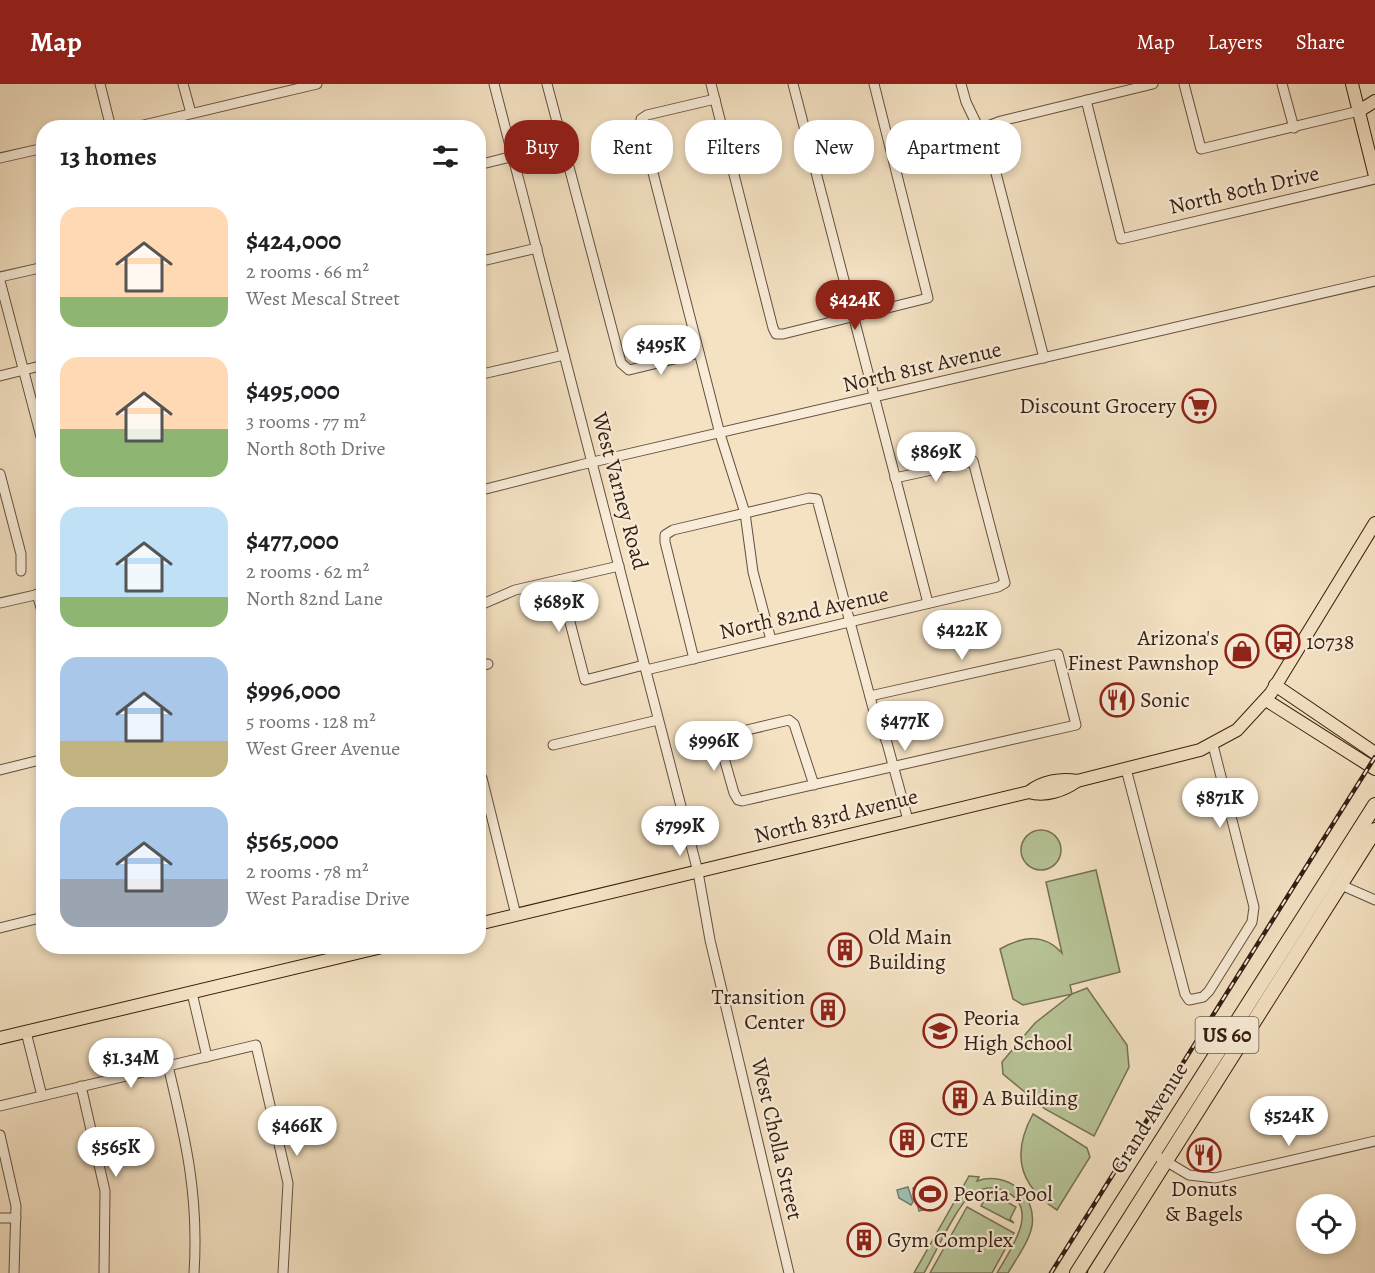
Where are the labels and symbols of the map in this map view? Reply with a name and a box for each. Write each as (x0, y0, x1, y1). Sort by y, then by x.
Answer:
street label: North 80th Drive (1166, 158, 1322, 222)
pin: $424K (813, 280, 897, 331)
pin: $495K (619, 325, 703, 376)
street label: North 81st Avenue (840, 334, 1004, 400)
supermarket icon: Discount Grocery (1181, 388, 1217, 424)
place label: Discount Grocery (1019, 391, 1176, 421)
street label: West Varney Road (584, 408, 655, 573)
pin: $869K (894, 432, 978, 483)
street label: North 82nd Avenue (716, 579, 892, 647)
pin: $689K (517, 582, 601, 633)
pin: $422K (920, 610, 1004, 661)
place label: Arizona's Finest Pawnshop (1067, 623, 1219, 678)
bus stop icon: 10738 (1265, 624, 1301, 660)
place label: 10738 (1306, 627, 1354, 657)
shop icon: Arizona's Finest Pawnshop (1224, 633, 1260, 669)
restaurant icon: Sonic (1099, 682, 1135, 718)
place label: Sonic (1140, 685, 1190, 715)
pin: $477K (863, 701, 947, 752)
pin: $996K (672, 721, 756, 772)
pin: $871K (1178, 778, 1262, 829)
street label: North 83rd Avenue (751, 781, 921, 851)
pin: $799K (638, 806, 722, 857)
place label: Old Main Building (868, 922, 952, 977)
building icon: Old Main Building (827, 932, 863, 968)
place label: Transition Center (712, 982, 805, 1037)
building icon: Transition Center (810, 992, 846, 1028)
place label: Peoria High School (963, 1003, 1072, 1058)
school or university icon: Peoria High School (922, 1013, 958, 1049)
road number: US 60 (1196, 1017, 1258, 1053)
pin: $1.34M (82, 1038, 180, 1089)
street label: West Cholla Street (744, 1054, 810, 1223)
street label: Grand Avenue (1103, 1056, 1195, 1180)
building icon: A Building (942, 1080, 978, 1116)
place label: A Building (982, 1083, 1078, 1113)
pin: $524K (1247, 1096, 1331, 1147)
pin: $466K (255, 1106, 339, 1157)
building icon: CTE (889, 1122, 925, 1158)
place label: CTE (930, 1125, 969, 1155)
pin: $565K (74, 1127, 158, 1178)
restaurant icon: Donuts & Bagels (1186, 1137, 1222, 1173)
place label: Donuts & Bagels (1165, 1174, 1243, 1229)
sports icon: Peoria Pool (912, 1176, 948, 1212)
place label: Peoria Pool (953, 1179, 1053, 1209)
building icon: Gym Complex (846, 1222, 882, 1258)
place label: Gym Complex (887, 1225, 1014, 1255)

